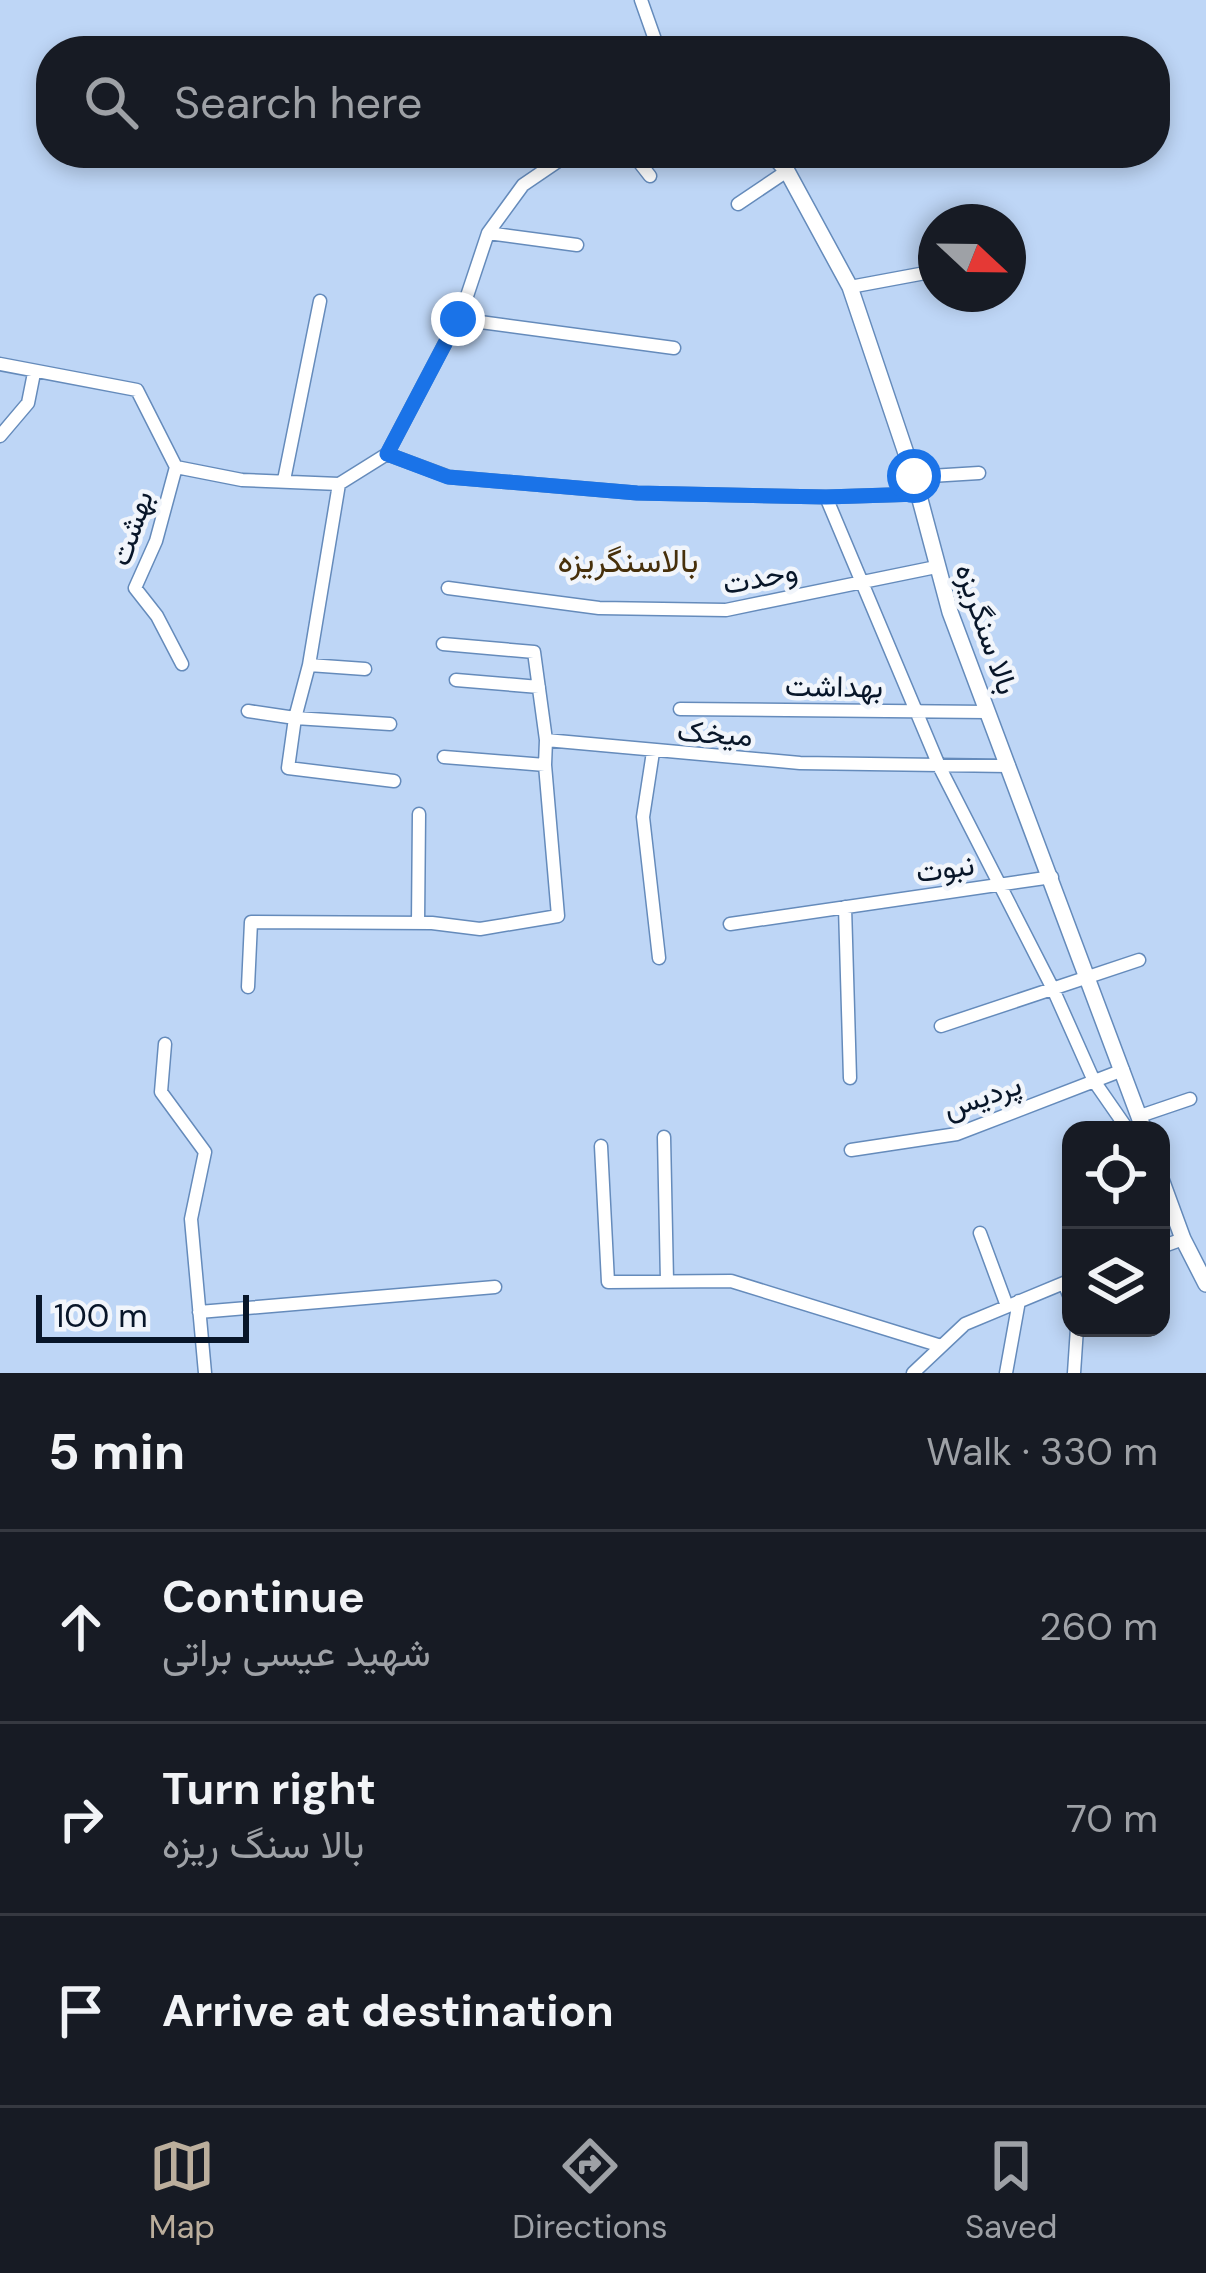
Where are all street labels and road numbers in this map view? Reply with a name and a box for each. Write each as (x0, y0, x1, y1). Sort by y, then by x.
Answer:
street label: بهشت (100, 485, 162, 571)
street label: وحدت (719, 551, 801, 603)
street label: بالا سنگریزه (946, 558, 1028, 700)
street label: بهداشت (785, 666, 883, 706)
street label: میخک (676, 711, 754, 755)
street label: نبوت (913, 845, 977, 891)
street label: پردیس (938, 1064, 1027, 1128)

